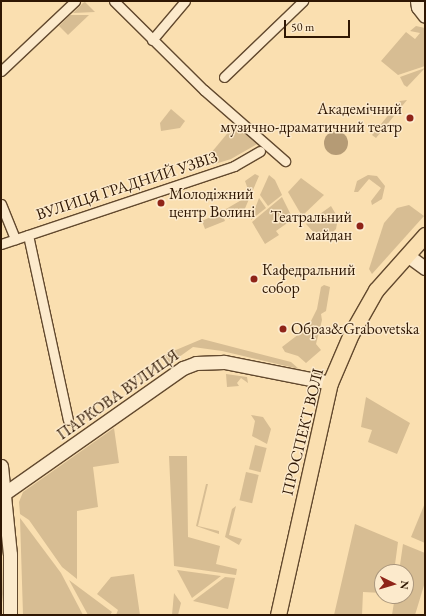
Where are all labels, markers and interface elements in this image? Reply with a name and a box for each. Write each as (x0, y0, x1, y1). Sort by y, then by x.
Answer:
scale bar (286, 12, 352, 38)
text: 50 m (291, 19, 314, 35)
place label: Академічний музично-драматичний театр (220, 99, 402, 137)
marker: Академічний музично-драматичний театр (405, 113, 415, 123)
street label: ВУЛИЦЯ ГРАДНИЙ УЗВІЗ (34, 148, 220, 224)
place label: Молодіжний центр Волині (169, 184, 255, 222)
marker: Молодіжний центр Волині (156, 198, 166, 208)
place label: Театральний майдан (270, 207, 352, 245)
marker: Театральний майдан (355, 221, 365, 231)
place label: Кафедральний собор (262, 260, 355, 298)
marker: Кафедральний собор (249, 274, 259, 284)
place label: Образ&Grabovetska (291, 319, 419, 339)
marker: Образ&Grabovetska (278, 324, 288, 334)
street label: ПАРКОВА ВУЛИЦЯ (53, 346, 183, 444)
street label: ПРОСПЕКТ ВОЛІ (278, 366, 328, 498)
north arrow (374, 564, 414, 604)
text: N (398, 580, 412, 590)

